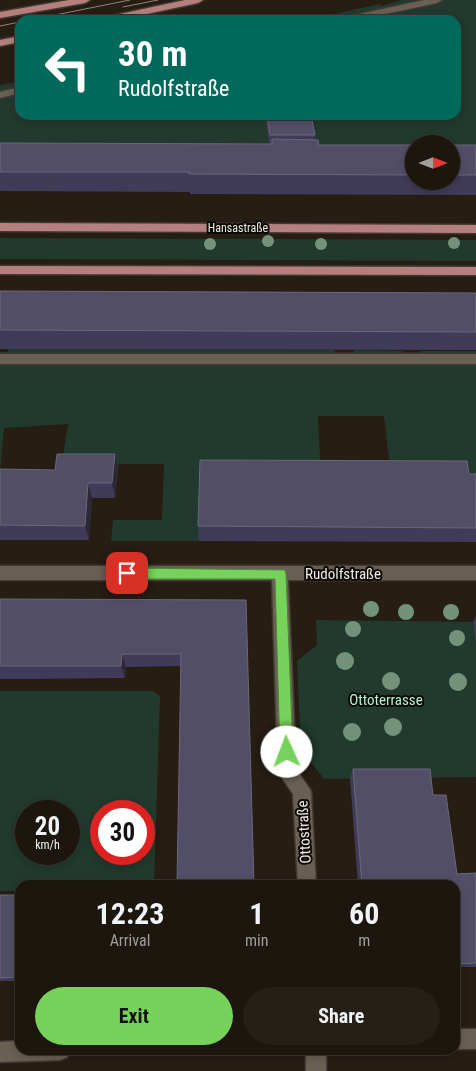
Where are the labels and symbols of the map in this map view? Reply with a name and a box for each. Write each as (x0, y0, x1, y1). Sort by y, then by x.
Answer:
north arrow (405, 135, 460, 190)
street label: Hansastraße (208, 221, 269, 235)
pin (106, 552, 148, 594)
street label: Rudolfstraße (305, 565, 381, 583)
park label: Ottoterrasse (349, 691, 423, 709)
position arrow (260, 725, 312, 777)
speed limit sign: 30 (90, 800, 155, 865)
street label: Ottostraße (293, 800, 315, 864)

